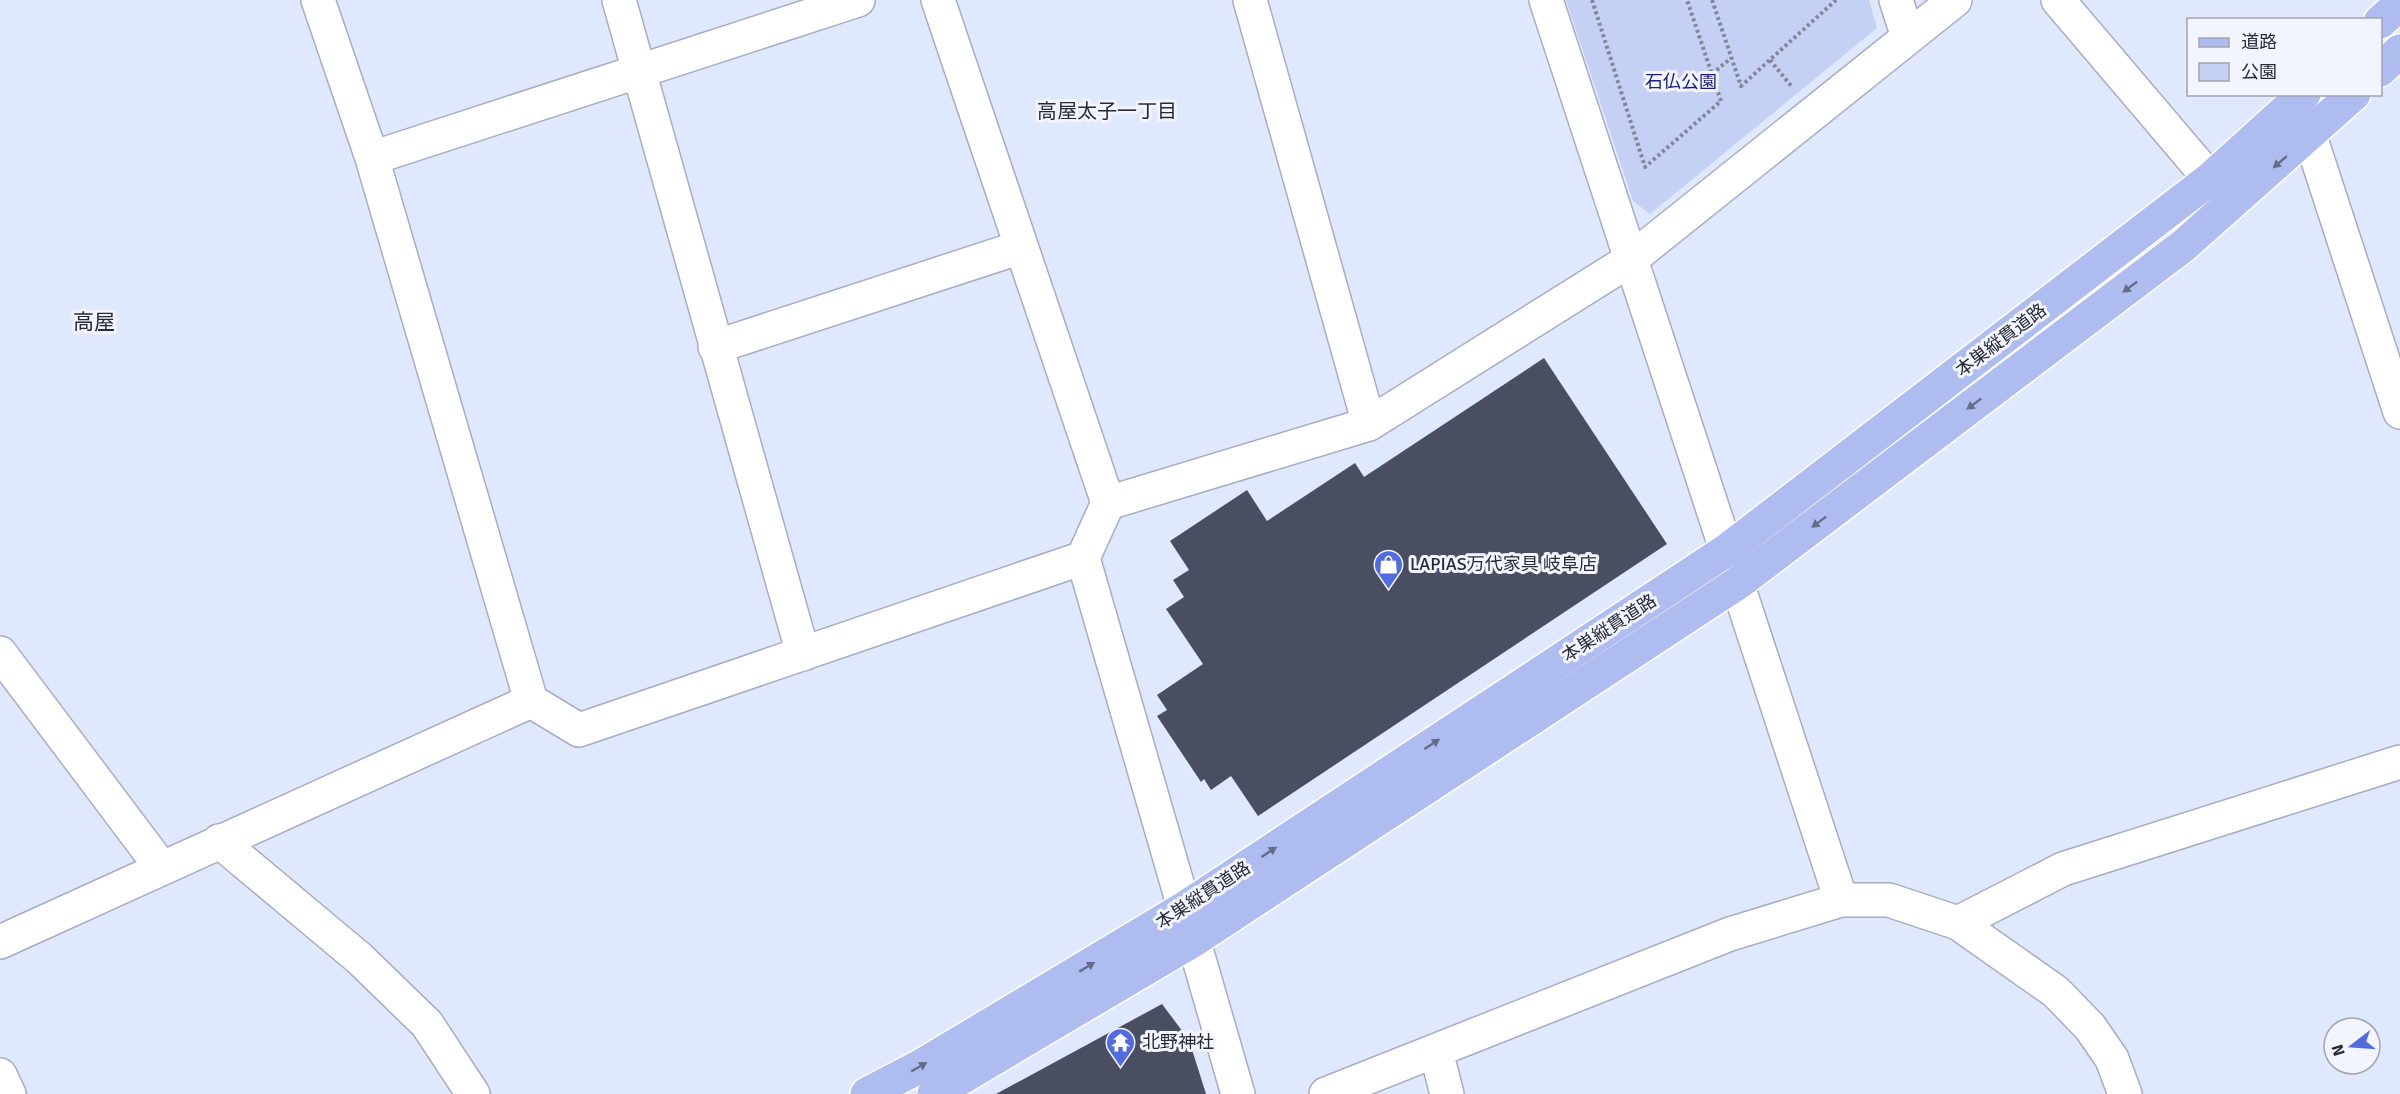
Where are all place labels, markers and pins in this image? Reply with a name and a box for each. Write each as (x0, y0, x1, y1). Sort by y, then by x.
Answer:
shop icon: LAPIAS万代家具 岐阜店 (1373, 548, 1405, 590)
place label: LAPIAS万代家具 岐阜店 (1410, 553, 1597, 575)
temple icon: 北野神社 (1105, 1026, 1137, 1068)
place label: 北野神社 (1142, 1031, 1214, 1053)

